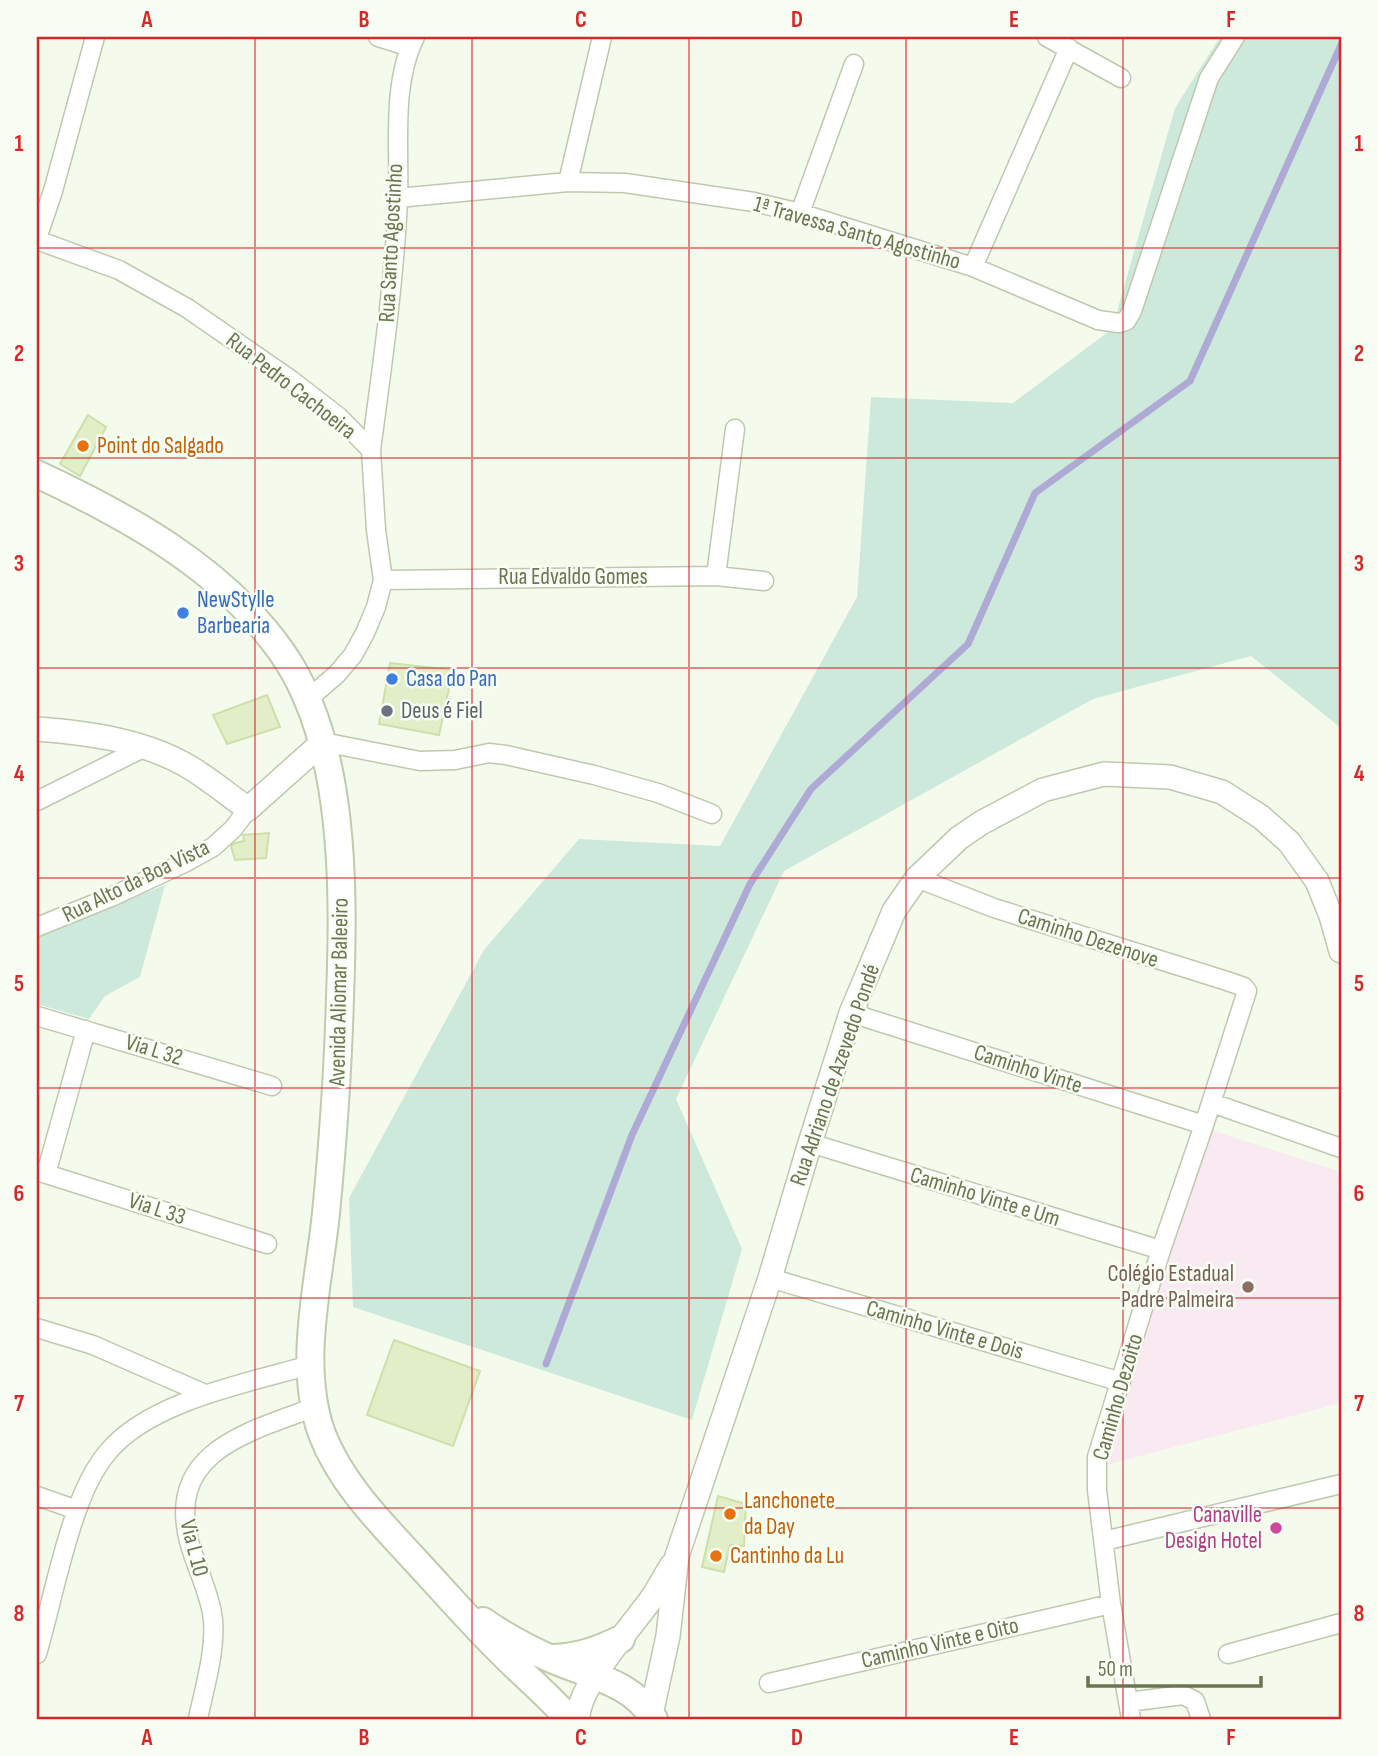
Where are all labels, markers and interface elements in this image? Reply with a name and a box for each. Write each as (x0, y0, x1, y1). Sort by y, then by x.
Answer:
text: A (141, 6, 154, 34)
text: B (359, 6, 370, 34)
text: C (575, 6, 587, 34)
text: D (791, 6, 803, 34)
text: E (1009, 6, 1019, 34)
text: F (1226, 6, 1236, 34)
text: 1 (14, 130, 24, 158)
text: 1 (1354, 130, 1364, 158)
street label: Rua Santo Agostinho (373, 163, 409, 323)
street label: 1ª Travessa Santo Agostinho (750, 190, 964, 276)
street label: Rua Pedro Cachoeira (220, 326, 362, 446)
text: 2 (14, 340, 24, 368)
text: 2 (1354, 340, 1364, 368)
place label: Point do Salgado (97, 432, 224, 460)
marker: Point do Salgado (75, 438, 91, 454)
text: 3 (14, 550, 24, 578)
text: 3 (1354, 550, 1364, 578)
street label: Rua Edvaldo Gomes (498, 563, 648, 591)
place label: NewStylle Barbearia (197, 586, 274, 640)
marker: NewStylle Barbearia (175, 605, 191, 621)
place label: Casa do Pan (406, 665, 497, 693)
marker: Casa do Pan (384, 671, 400, 687)
place label: Deus é Fiel (401, 697, 483, 725)
marker: Deus é Fiel (379, 703, 395, 719)
text: 4 (14, 760, 25, 788)
text: 4 (1354, 760, 1365, 788)
street label: Rua Alto da Boa Vista (58, 833, 214, 929)
street label: Avenida Aliomar Baleeiro (323, 898, 355, 1087)
street label: Caminho Dezenove (1014, 902, 1162, 974)
street label: Rua Adriano de Azevedo Pondé (784, 960, 886, 1190)
text: 5 (14, 970, 24, 998)
text: 5 (1354, 970, 1364, 998)
street label: Via L 32 (122, 1028, 186, 1072)
street label: Caminho Vinte (970, 1038, 1086, 1100)
street label: Caminho Vinte e Um (907, 1161, 1063, 1233)
text: 6 (14, 1180, 24, 1208)
text: 6 (1354, 1180, 1364, 1208)
street label: Via L 33 (125, 1187, 189, 1231)
place label: Colégio Estadual Padre Palmeira (1108, 1260, 1234, 1314)
marker: Colégio Estadual Padre Palmeira (1240, 1279, 1256, 1295)
street label: Caminho Vinte e Dois (863, 1294, 1027, 1366)
street label: Caminho Dezoito (1087, 1331, 1149, 1463)
text: 7 (14, 1390, 24, 1418)
text: 7 (1354, 1390, 1364, 1418)
place label: Lanchonete da Day (744, 1487, 835, 1541)
place label: Canaville Design Hotel (1165, 1501, 1262, 1555)
marker: Lanchonete da Day (722, 1506, 738, 1522)
street label: Via L 10 (173, 1517, 215, 1579)
marker: Canaville Design Hotel (1268, 1520, 1284, 1536)
place label: Cantinho da Lu (730, 1542, 844, 1570)
marker: Cantinho da Lu (708, 1548, 724, 1564)
text: 8 (14, 1600, 25, 1628)
text: 8 (1354, 1600, 1365, 1628)
street label: Caminho Vinte e Oito (858, 1611, 1022, 1675)
scale bar (1088, 1644, 1261, 1688)
text: 50 m (1098, 1657, 1133, 1682)
text: A (141, 1724, 154, 1752)
text: B (359, 1724, 370, 1752)
text: C (575, 1724, 587, 1752)
text: D (791, 1724, 803, 1752)
text: E (1009, 1724, 1019, 1752)
text: F (1226, 1724, 1236, 1752)

